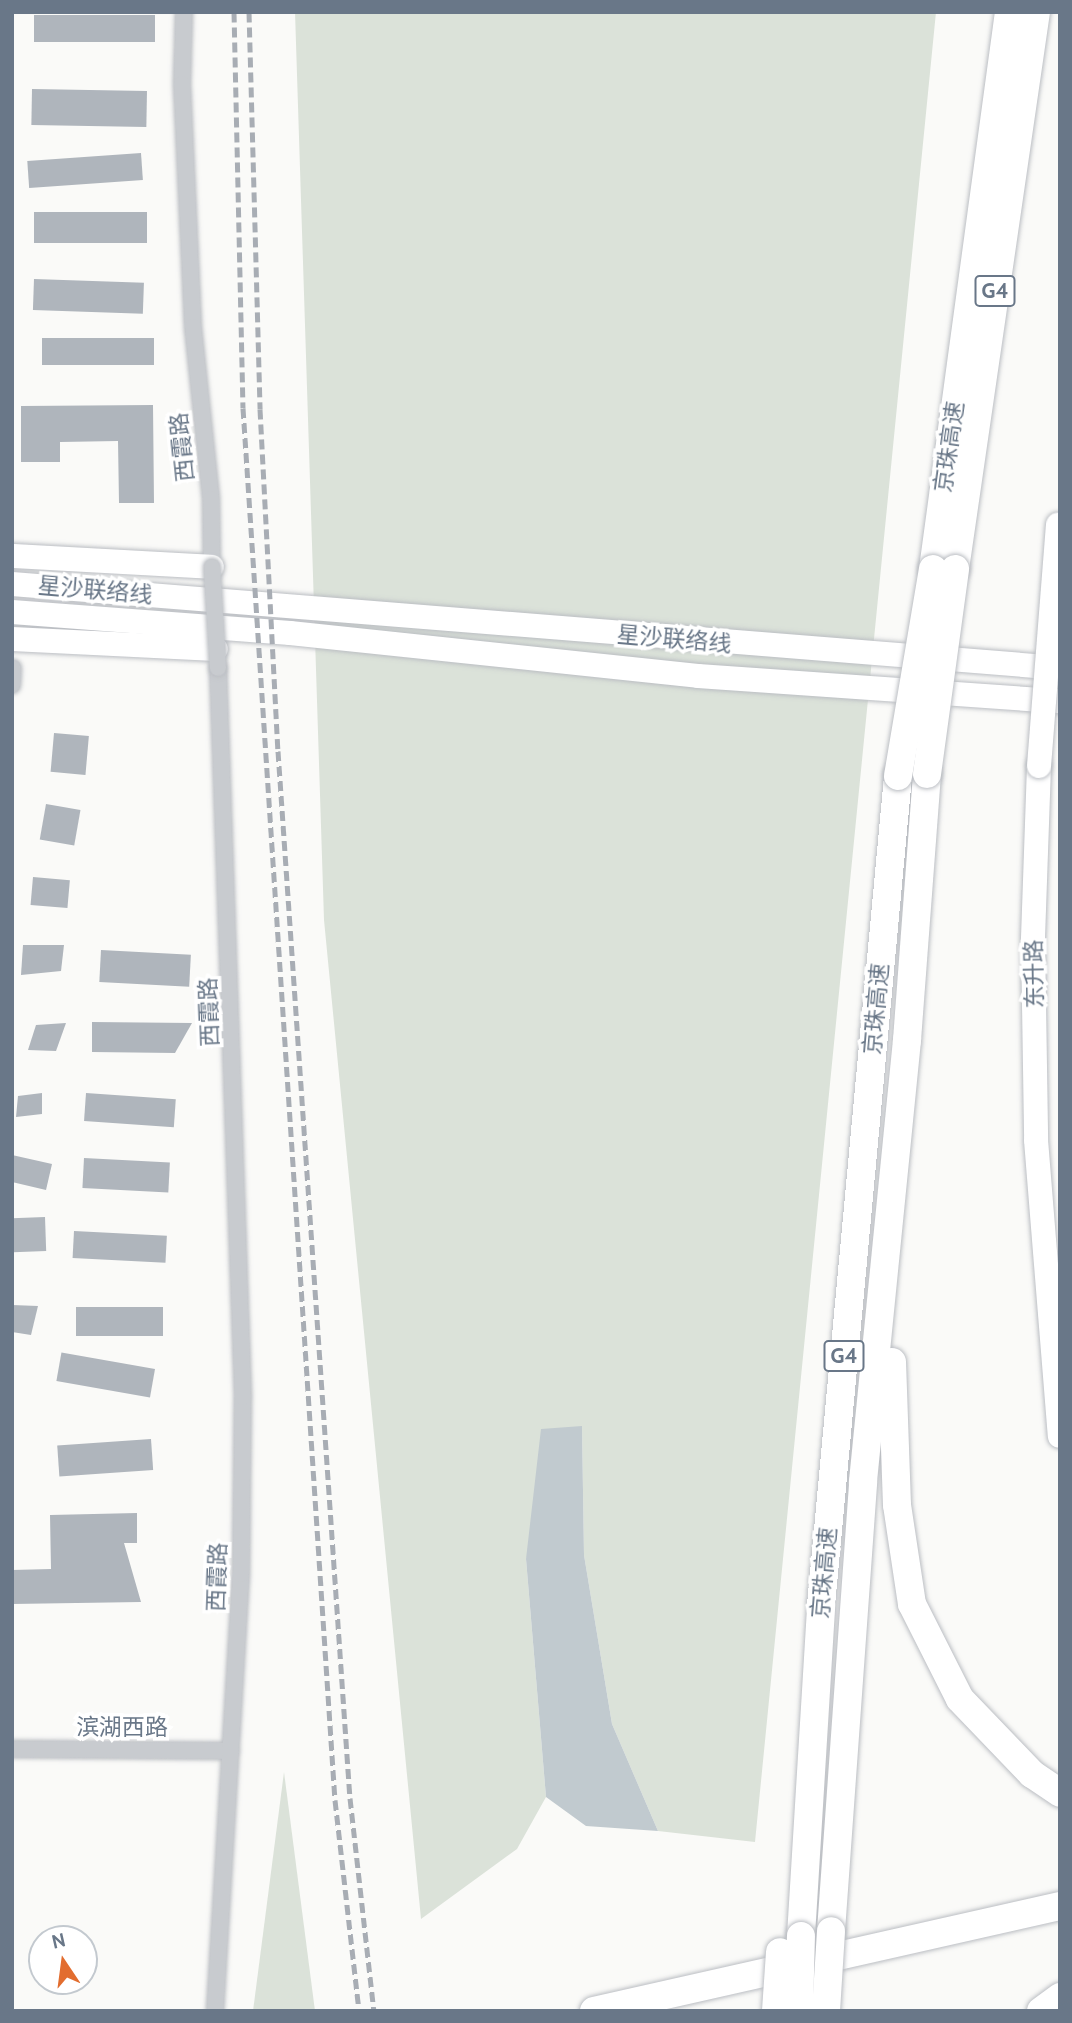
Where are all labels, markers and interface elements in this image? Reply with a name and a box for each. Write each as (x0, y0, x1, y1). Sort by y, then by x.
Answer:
road number: G4 (974, 274, 1016, 308)
street label: 京珠高速 (929, 400, 969, 494)
street label: 西霞路 (165, 411, 199, 483)
street label: 星沙联络线 (37, 571, 153, 609)
street label: 星沙联络线 (616, 620, 732, 658)
street label: 东升路 (1020, 939, 1048, 1009)
street label: 京珠高速 (858, 962, 894, 1056)
street label: 西霞路 (194, 977, 224, 1047)
road number: G4 (823, 1338, 865, 1374)
street label: 京珠高速 (806, 1526, 842, 1620)
street label: 西霞路 (202, 1542, 232, 1612)
street label: 滨湖西路 (76, 1713, 168, 1741)
north arrow (28, 1925, 98, 1995)
text: N (49, 1928, 68, 1954)

